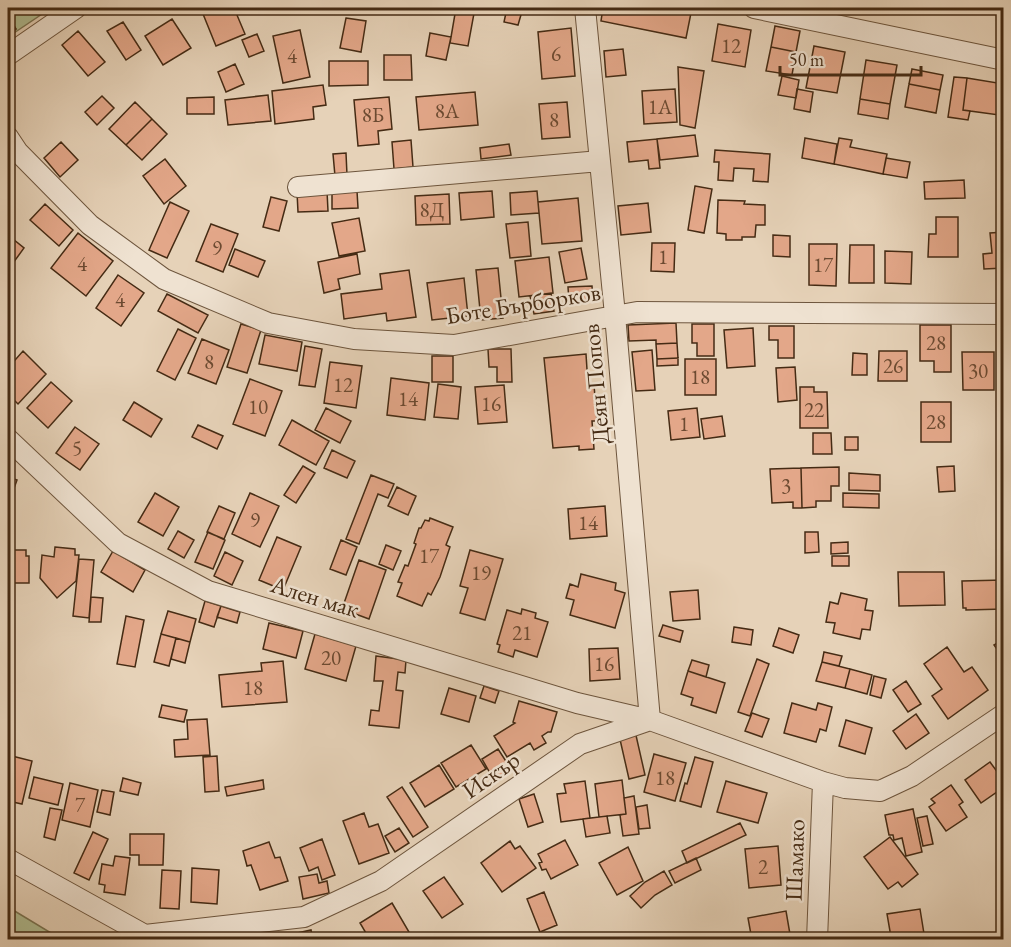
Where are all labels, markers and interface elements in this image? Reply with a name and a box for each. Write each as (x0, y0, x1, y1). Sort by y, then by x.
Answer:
house number: 12 (721, 32, 741, 59)
scale bar (780, 39, 921, 77)
house number: 6 (551, 40, 561, 67)
house number: 4 (287, 42, 298, 69)
text: 50 m (789, 48, 824, 71)
house number: 1А (648, 93, 673, 120)
house number: 8А (435, 97, 460, 124)
house number: 8Б (362, 101, 384, 128)
house number: 8 (549, 106, 559, 133)
house number: 8Д (420, 196, 444, 223)
house number: 9 (212, 234, 222, 261)
house number: 1 (658, 243, 668, 270)
house number: 4 (77, 250, 88, 277)
house number: 17 (813, 251, 834, 278)
street label: Боте Бърборков (443, 276, 603, 331)
house number: 4 (115, 286, 126, 313)
street label: Деян Попов (575, 323, 616, 445)
house number: 28 (926, 329, 946, 356)
house number: 8 (204, 348, 214, 375)
house number: 26 (883, 352, 903, 379)
house number: 30 (968, 357, 988, 384)
house number: 18 (690, 363, 710, 390)
house number: 12 (333, 371, 353, 398)
house number: 14 (398, 385, 419, 412)
house number: 16 (481, 390, 501, 417)
house number: 10 (248, 393, 268, 420)
house number: 22 (804, 396, 824, 423)
house number: 28 (926, 408, 946, 435)
house number: 1 (679, 410, 689, 437)
house number: 5 (72, 434, 82, 461)
house number: 3 (781, 472, 791, 499)
house number: 9 (250, 506, 260, 533)
house number: 14 (578, 509, 599, 536)
house number: 17 (419, 542, 440, 569)
house number: 19 (471, 559, 491, 586)
street label: Ален мак (266, 568, 364, 625)
house number: 21 (512, 619, 532, 646)
house number: 20 (321, 644, 341, 671)
house number: 16 (594, 650, 614, 677)
house number: 18 (243, 674, 263, 701)
street label: Искър (456, 744, 526, 806)
house number: 18 (655, 764, 675, 791)
house number: 7 (75, 791, 86, 818)
street label: Шамако (778, 818, 811, 901)
house number: 2 (758, 853, 768, 880)

